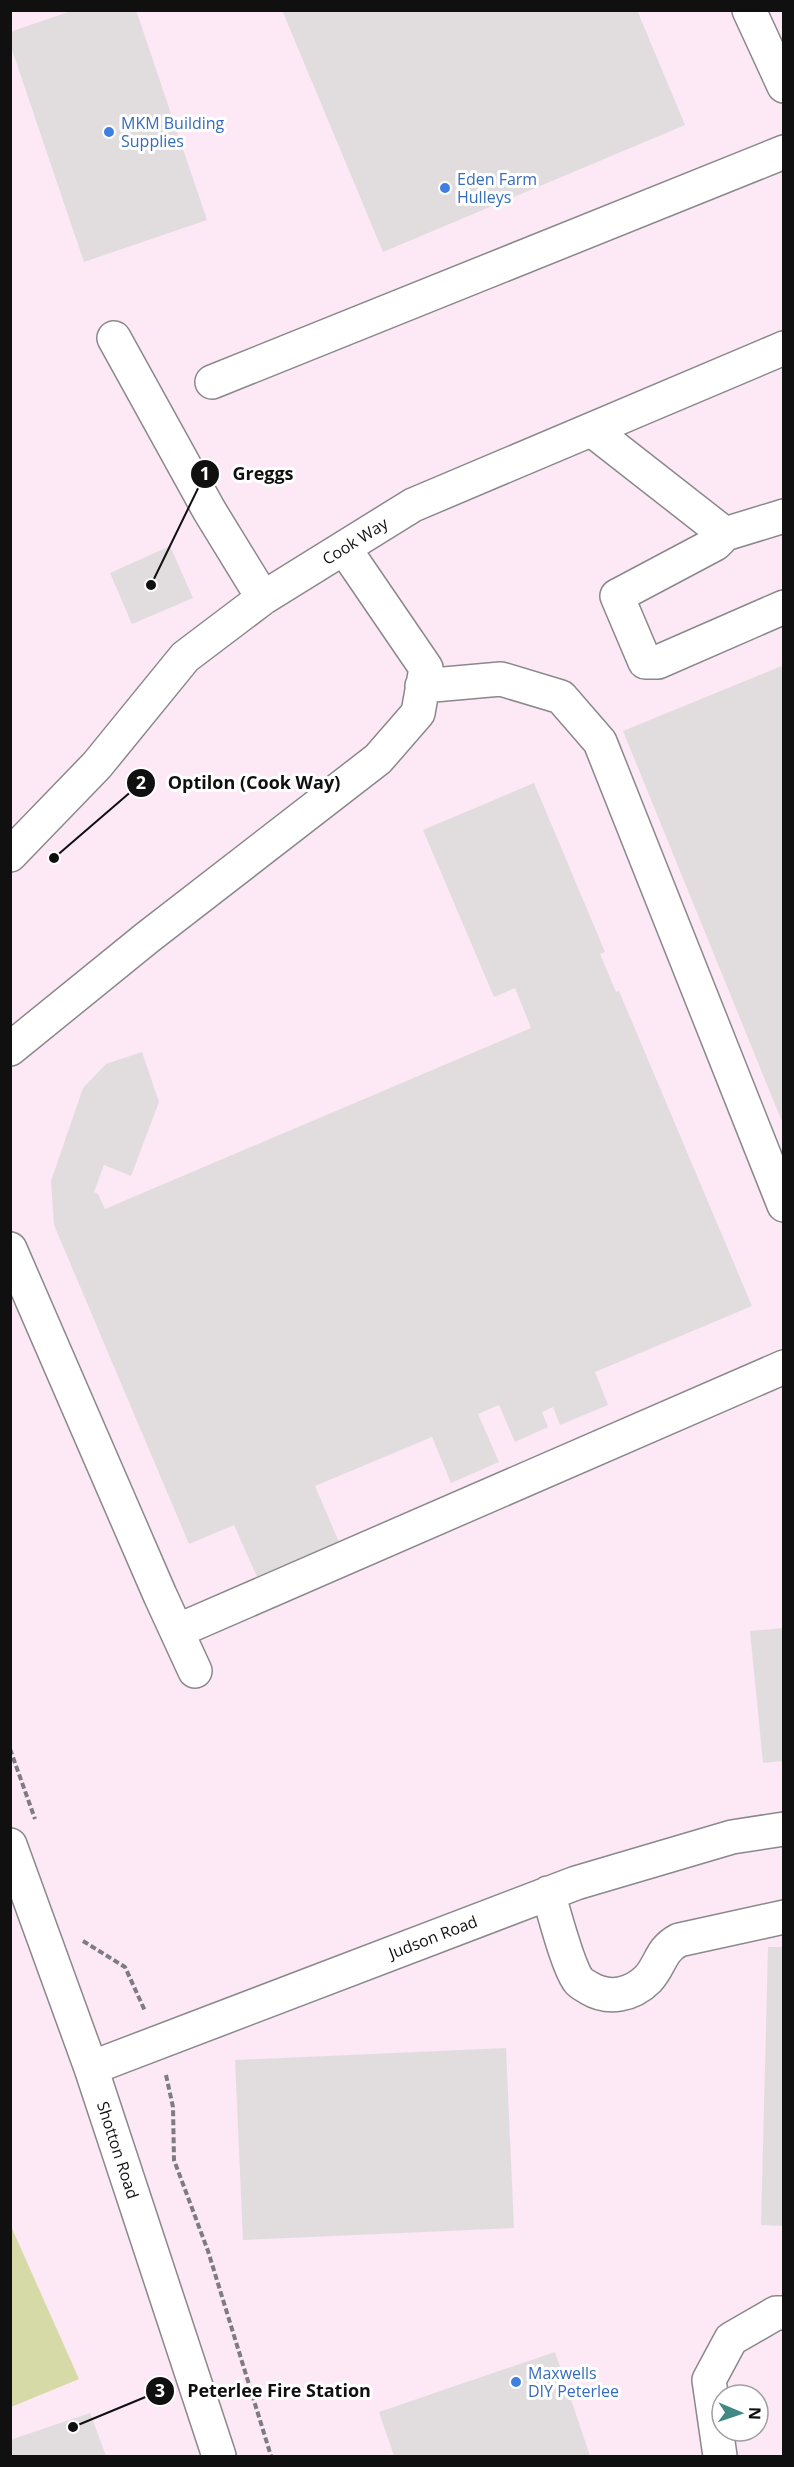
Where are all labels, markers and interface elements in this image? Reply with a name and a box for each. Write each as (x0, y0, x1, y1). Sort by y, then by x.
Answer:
place label: MKM Building Supplies (121, 112, 225, 152)
marker: MKM Building Supplies (102, 125, 116, 139)
place label: Eden Farm Hulleys (457, 168, 537, 208)
marker: Eden Farm Hulleys (438, 181, 452, 195)
callout: Greggs (190, 456, 305, 492)
text: 1 (200, 461, 210, 485)
text: Greggs (232, 461, 294, 485)
street label: Cook Way (318, 512, 393, 570)
callout: Optilon (Cook Way) (126, 765, 352, 801)
text: 2 (136, 770, 146, 794)
text: Optilon (Cook Way) (168, 770, 340, 794)
street label: Judson Road (384, 1910, 480, 1965)
street label: Shotton Road (92, 2098, 144, 2202)
place label: Maxwells DIY Peterlee (528, 2362, 619, 2402)
callout: Peterlee Fire Station (145, 2373, 383, 2409)
marker: Maxwells DIY Peterlee (509, 2375, 523, 2389)
text: 3 (155, 2378, 165, 2402)
text: Peterlee Fire Station (187, 2378, 371, 2402)
north arrow (710, 2383, 770, 2443)
text: N (744, 2407, 766, 2420)

